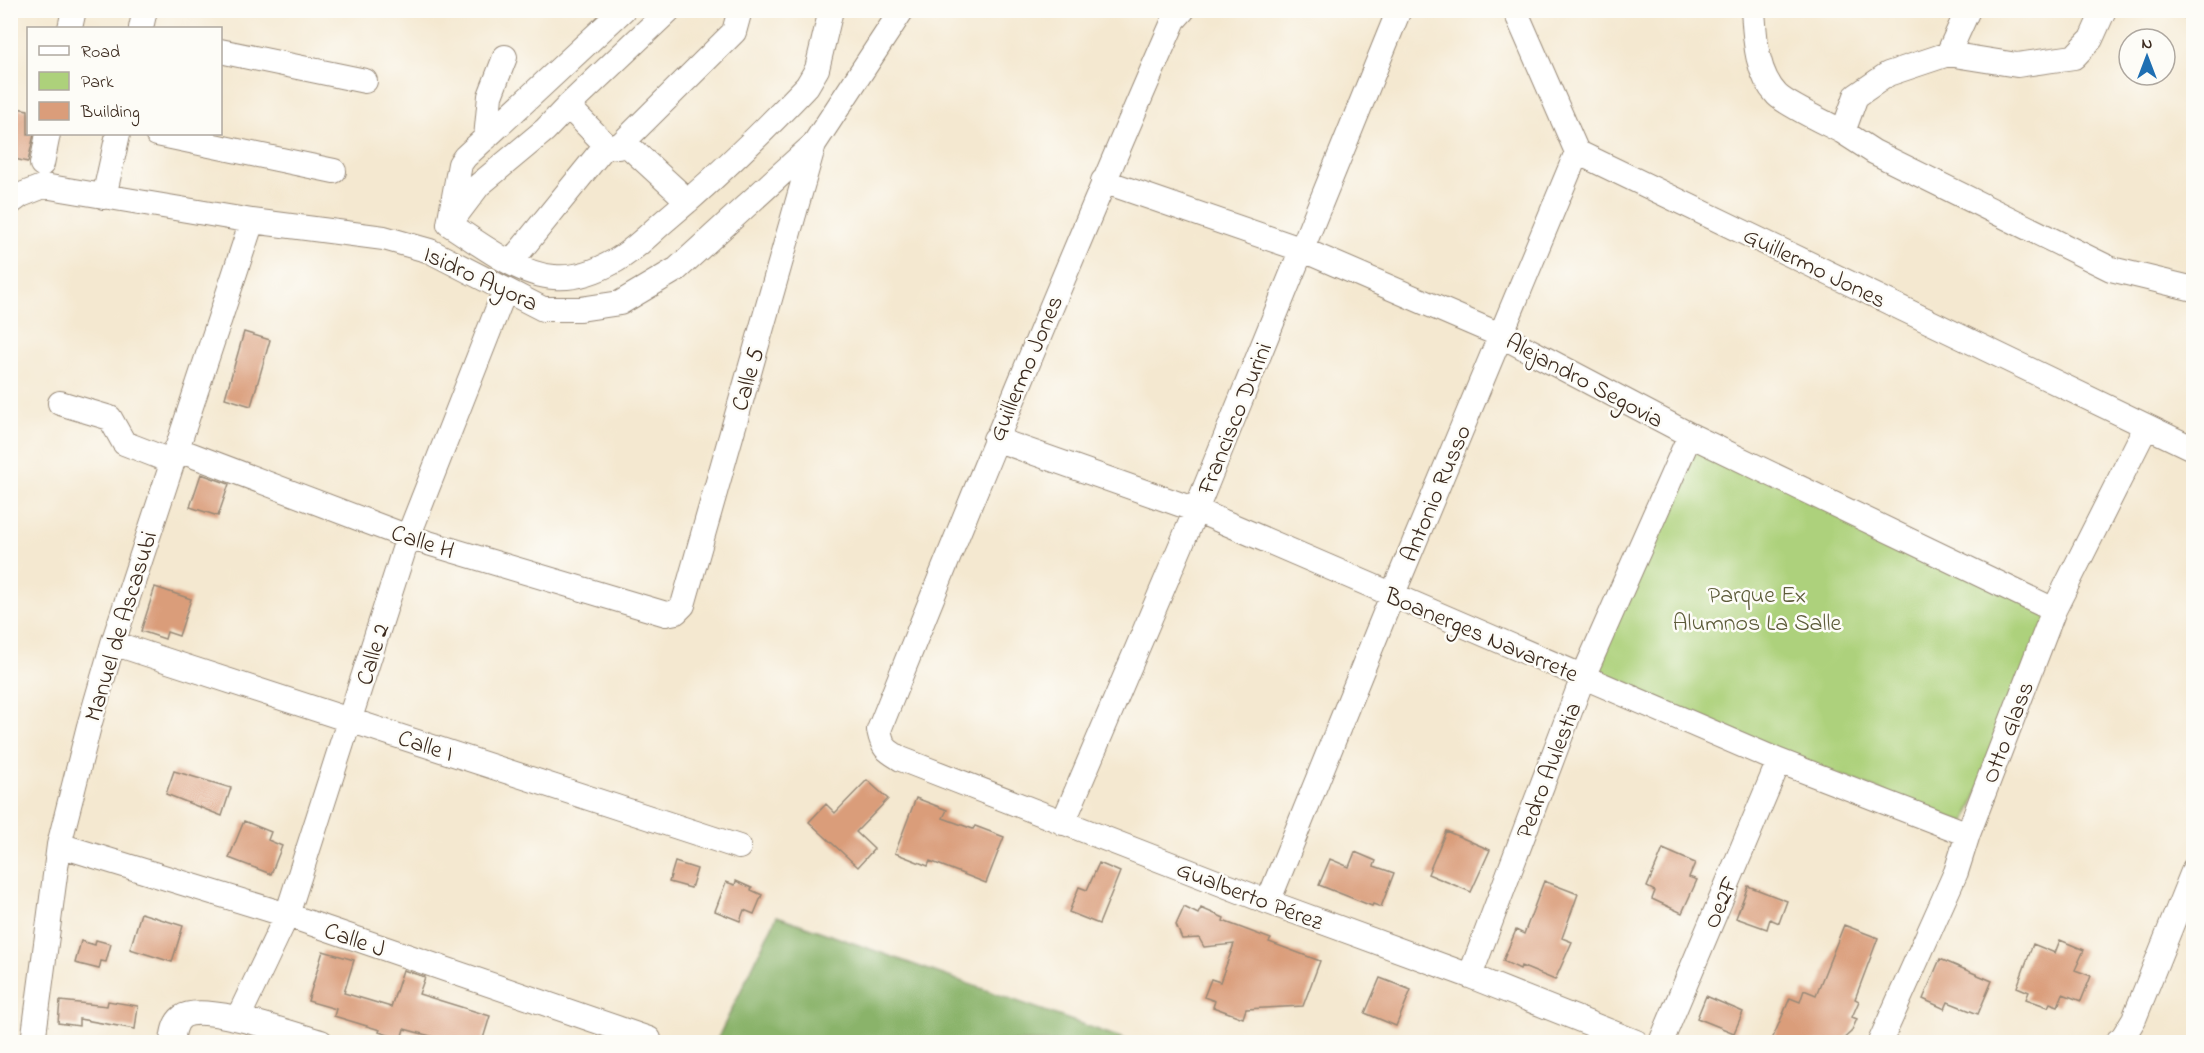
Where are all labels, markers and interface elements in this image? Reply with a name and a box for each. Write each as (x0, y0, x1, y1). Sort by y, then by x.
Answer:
legend (27, 27, 222, 135)
north arrow (2117, 27, 2177, 87)
text: N (2142, 32, 2153, 56)
text: Road (81, 40, 120, 66)
text: Park (81, 70, 114, 96)
text: Building (80, 100, 140, 127)
street label: Guillermo Jones (1736, 219, 1891, 319)
street label: Isidro Ayora (416, 238, 543, 323)
street label: Guillermo Jones (981, 291, 1074, 447)
street label: Alejandro Segovia (1499, 326, 1669, 439)
street label: Francisco Durini (1189, 338, 1283, 501)
street label: Calle 5 (724, 344, 775, 416)
street label: Antonio Russo (1393, 420, 1482, 568)
street label: Calle H (386, 517, 459, 570)
street label: Manuel de Ascasubi (77, 527, 168, 726)
street label: Boanerges Navarrete (1378, 579, 1583, 693)
park label: Parque Ex Alumnos La Salle (1673, 579, 1842, 642)
street label: Calle 2 (348, 619, 400, 690)
street label: Otto Glass (1974, 677, 2045, 789)
street label: Pedro Aulestia (1508, 698, 1592, 844)
street label: Calle I (393, 722, 458, 773)
street label: Gualberto Pérez (1171, 853, 1328, 942)
street label: Oe2F (1696, 871, 1749, 935)
street label: Calle J (319, 915, 390, 968)

